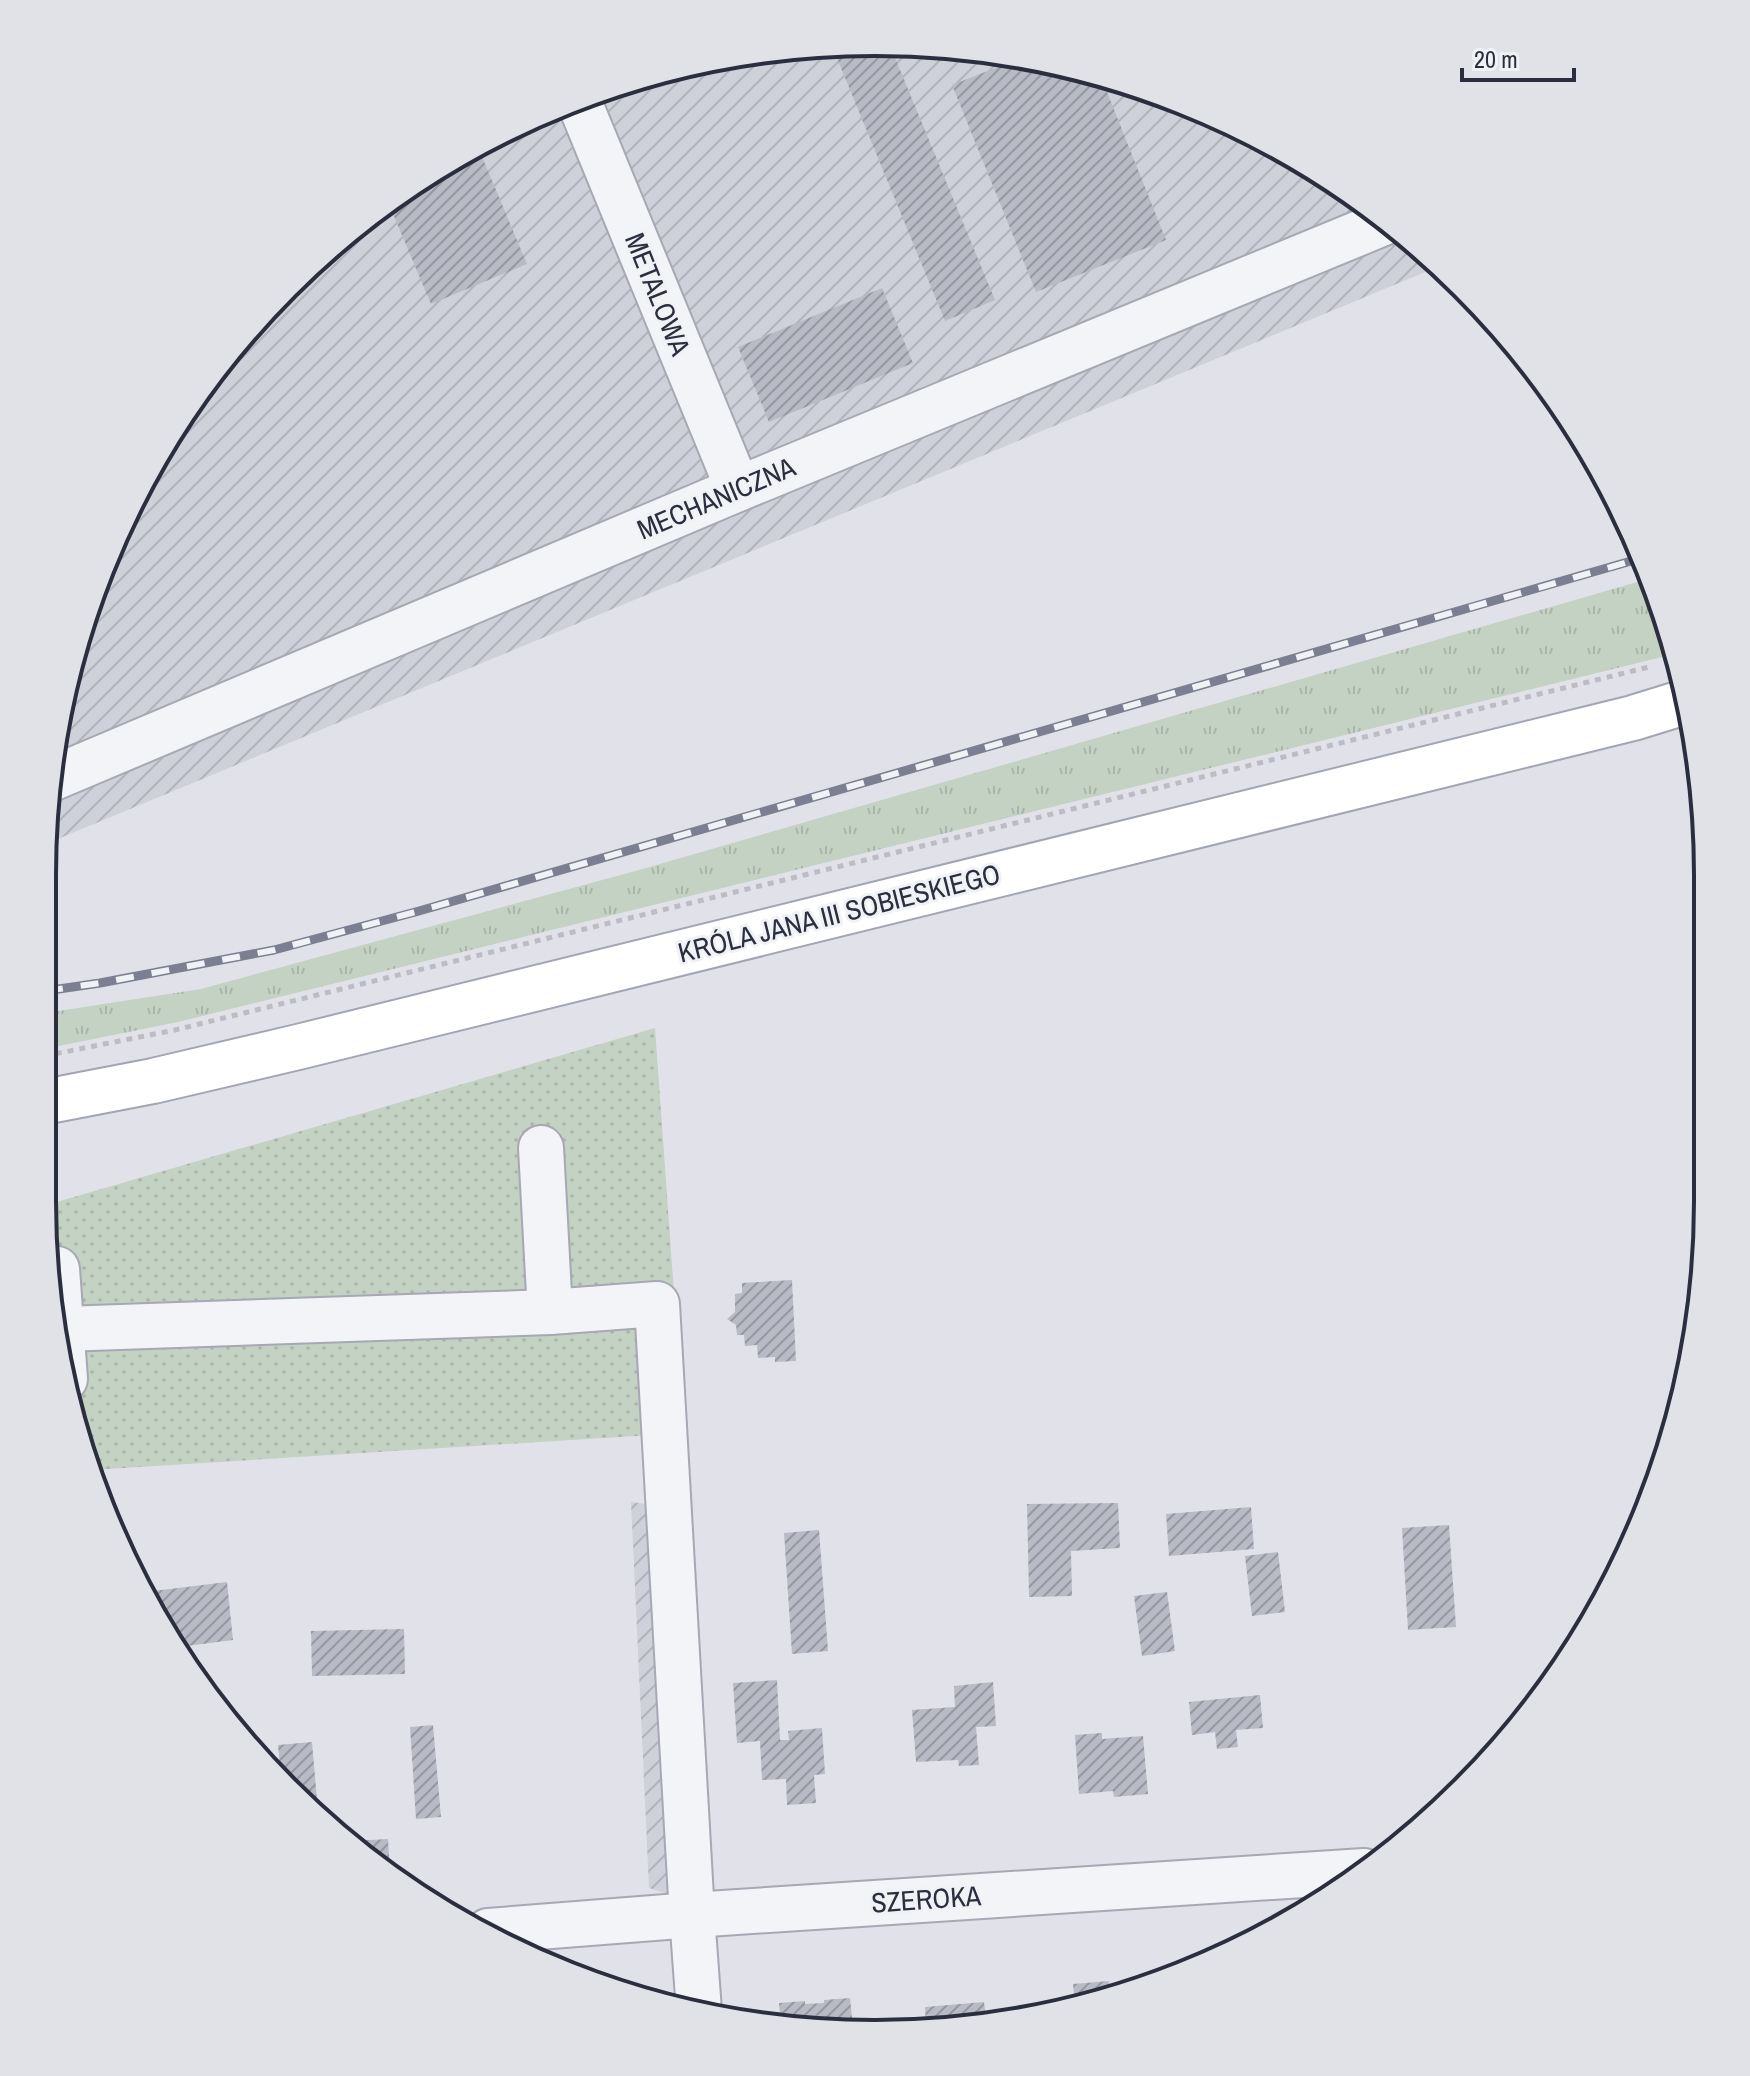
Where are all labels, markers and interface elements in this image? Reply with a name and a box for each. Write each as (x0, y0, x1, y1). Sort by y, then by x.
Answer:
scale bar (1462, 32, 1574, 82)
text: 20 m (1474, 43, 1518, 75)
street label: METALOWA (616, 227, 700, 361)
street label: MECHANICZNA (631, 447, 802, 548)
street label: KRÓLA JANA III SOBIESKIEGO (674, 855, 1004, 971)
street label: SZEROKA (870, 1876, 983, 1922)

